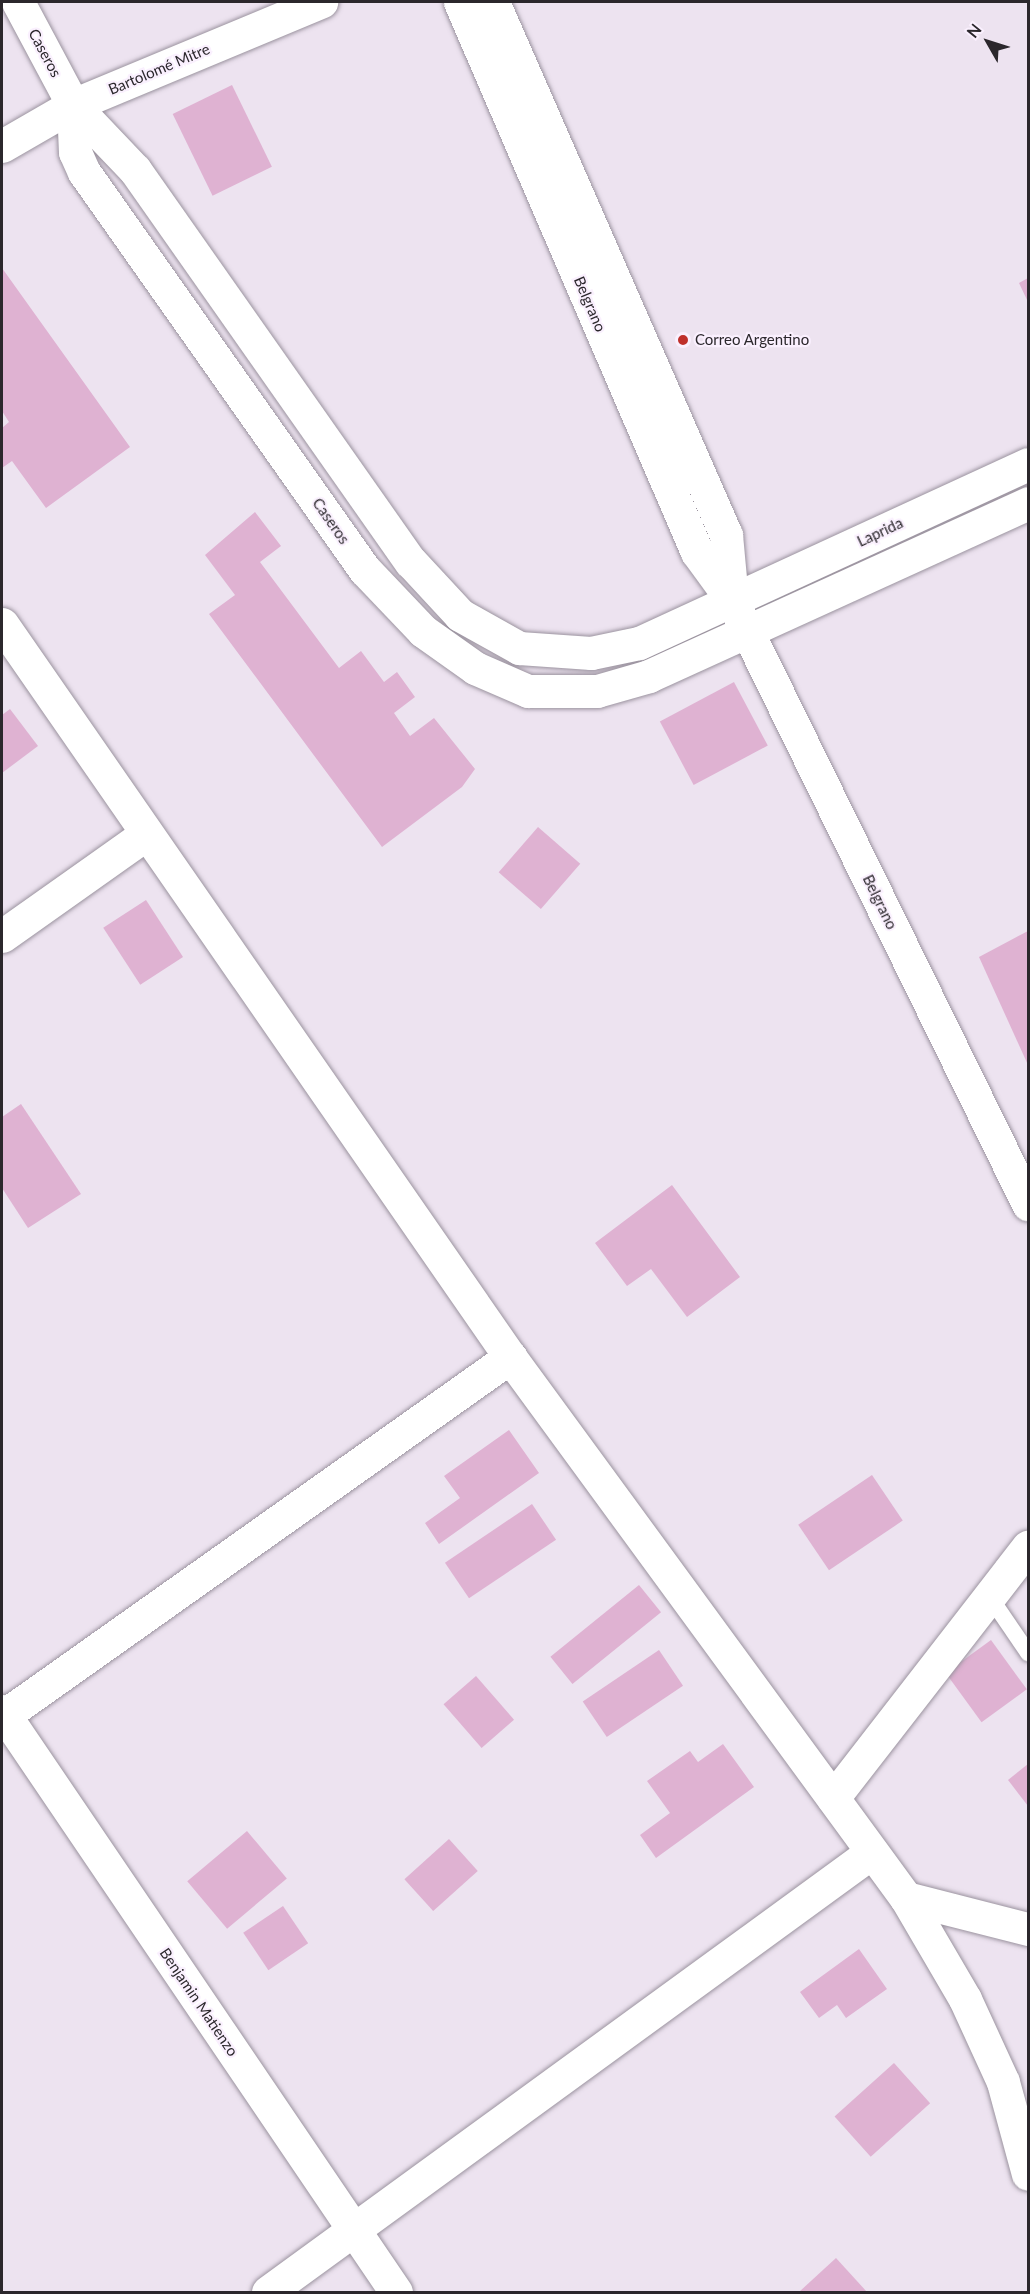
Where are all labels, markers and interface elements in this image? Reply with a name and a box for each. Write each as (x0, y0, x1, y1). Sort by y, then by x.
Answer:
north arrow (958, 12, 1018, 72)
text: N (962, 20, 985, 41)
street label: Caseros (25, 26, 65, 80)
street label: Bartolomé Mitre (106, 40, 212, 98)
street label: Belgrano (570, 274, 610, 334)
place label: Correo Argentino (695, 331, 810, 349)
marker: Correo Argentino (676, 333, 690, 347)
street label: Caseros (309, 495, 353, 547)
street label: Laprida (854, 514, 906, 550)
street label: Belgrano (859, 872, 901, 932)
street label: Benjamin Matienzo (156, 1944, 242, 2060)

